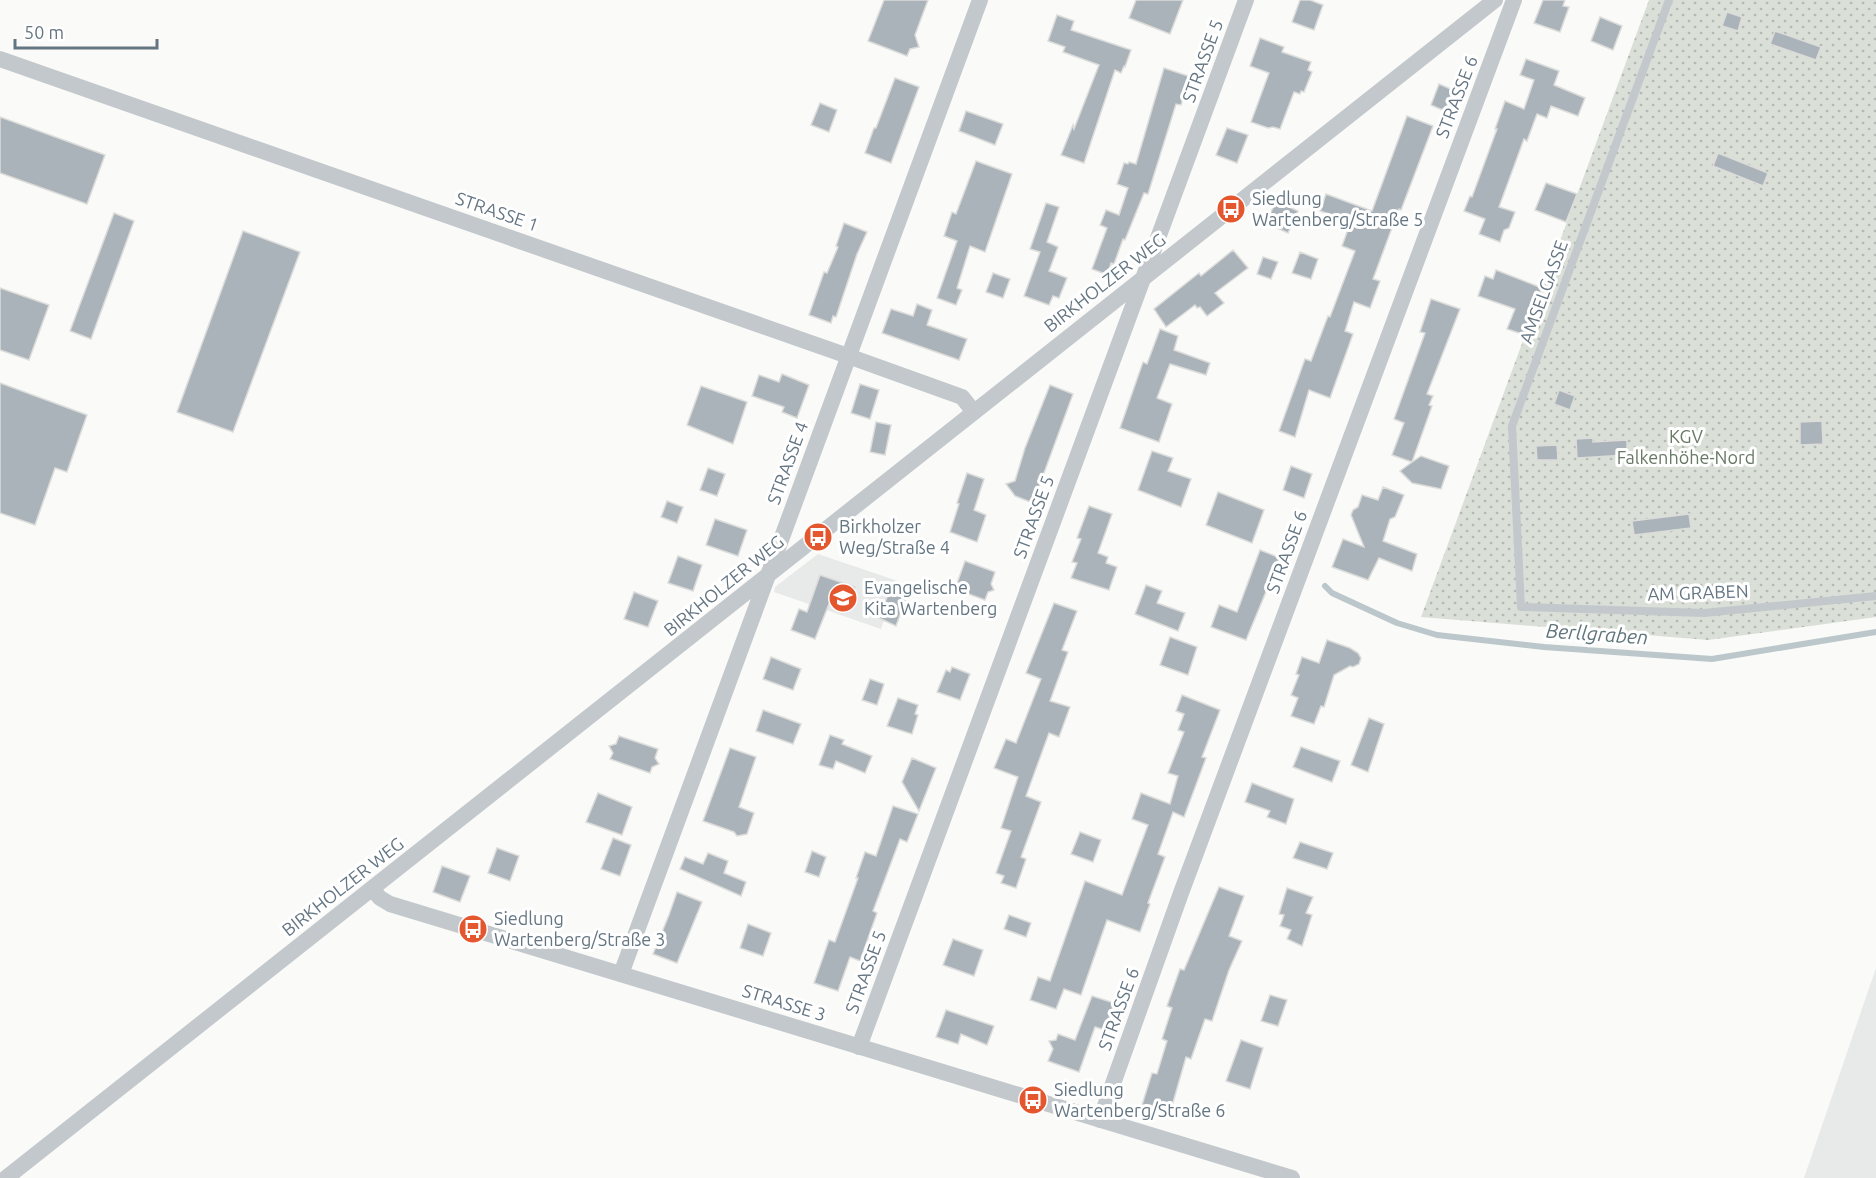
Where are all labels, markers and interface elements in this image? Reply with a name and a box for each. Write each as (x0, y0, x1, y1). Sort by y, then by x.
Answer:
scale bar (15, 12, 158, 50)
street label: STRASSE 5 (1178, 17, 1226, 105)
text: 50 m (24, 22, 64, 42)
street label: STRASSE 6 (1431, 53, 1481, 141)
street label: STRASSE 1 (453, 188, 541, 235)
place label: Siedlung Wartenberg/Straße 5 (1252, 188, 1424, 229)
bus stop icon: Siedlung Wartenberg/Straße 5 (1215, 193, 1247, 225)
street label: BIRKHOLZER WEG (1040, 229, 1169, 336)
street label: AMSELGASSE (1515, 237, 1571, 346)
street label: STRASSE 4 (763, 419, 811, 507)
park label: KGV Falkenhöhe-Nord (1617, 426, 1755, 467)
street label: STRASSE 5 (1009, 473, 1057, 561)
street label: STRASSE 6 (1262, 508, 1310, 596)
place label: Birkholzer Weg/Straße 4 (839, 516, 950, 557)
bus stop icon: Birkholzer Weg/Straße 4 (802, 521, 834, 553)
street label: BIRKHOLZER WEG (659, 531, 787, 640)
place label: Evangelische Kita Wartenberg (864, 577, 997, 618)
street label: AM GRABEN (1647, 580, 1749, 604)
school or university icon: Evangelische Kita Wartenberg (827, 582, 859, 614)
water label: Berllgraben (1545, 618, 1649, 649)
street label: BIRKHOLZER WEG (278, 833, 407, 940)
place label: Siedlung Wartenberg/Straße 3 (494, 908, 666, 949)
bus stop icon: Siedlung Wartenberg/Straße 3 (457, 913, 489, 945)
street label: STRASSE 5 (841, 928, 889, 1016)
street label: STRASSE 6 (1094, 965, 1142, 1053)
street label: STRASSE 3 (740, 980, 829, 1024)
place label: Siedlung Wartenberg/Straße 6 (1054, 1079, 1226, 1120)
bus stop icon: Siedlung Wartenberg/Straße 6 (1017, 1084, 1049, 1116)

